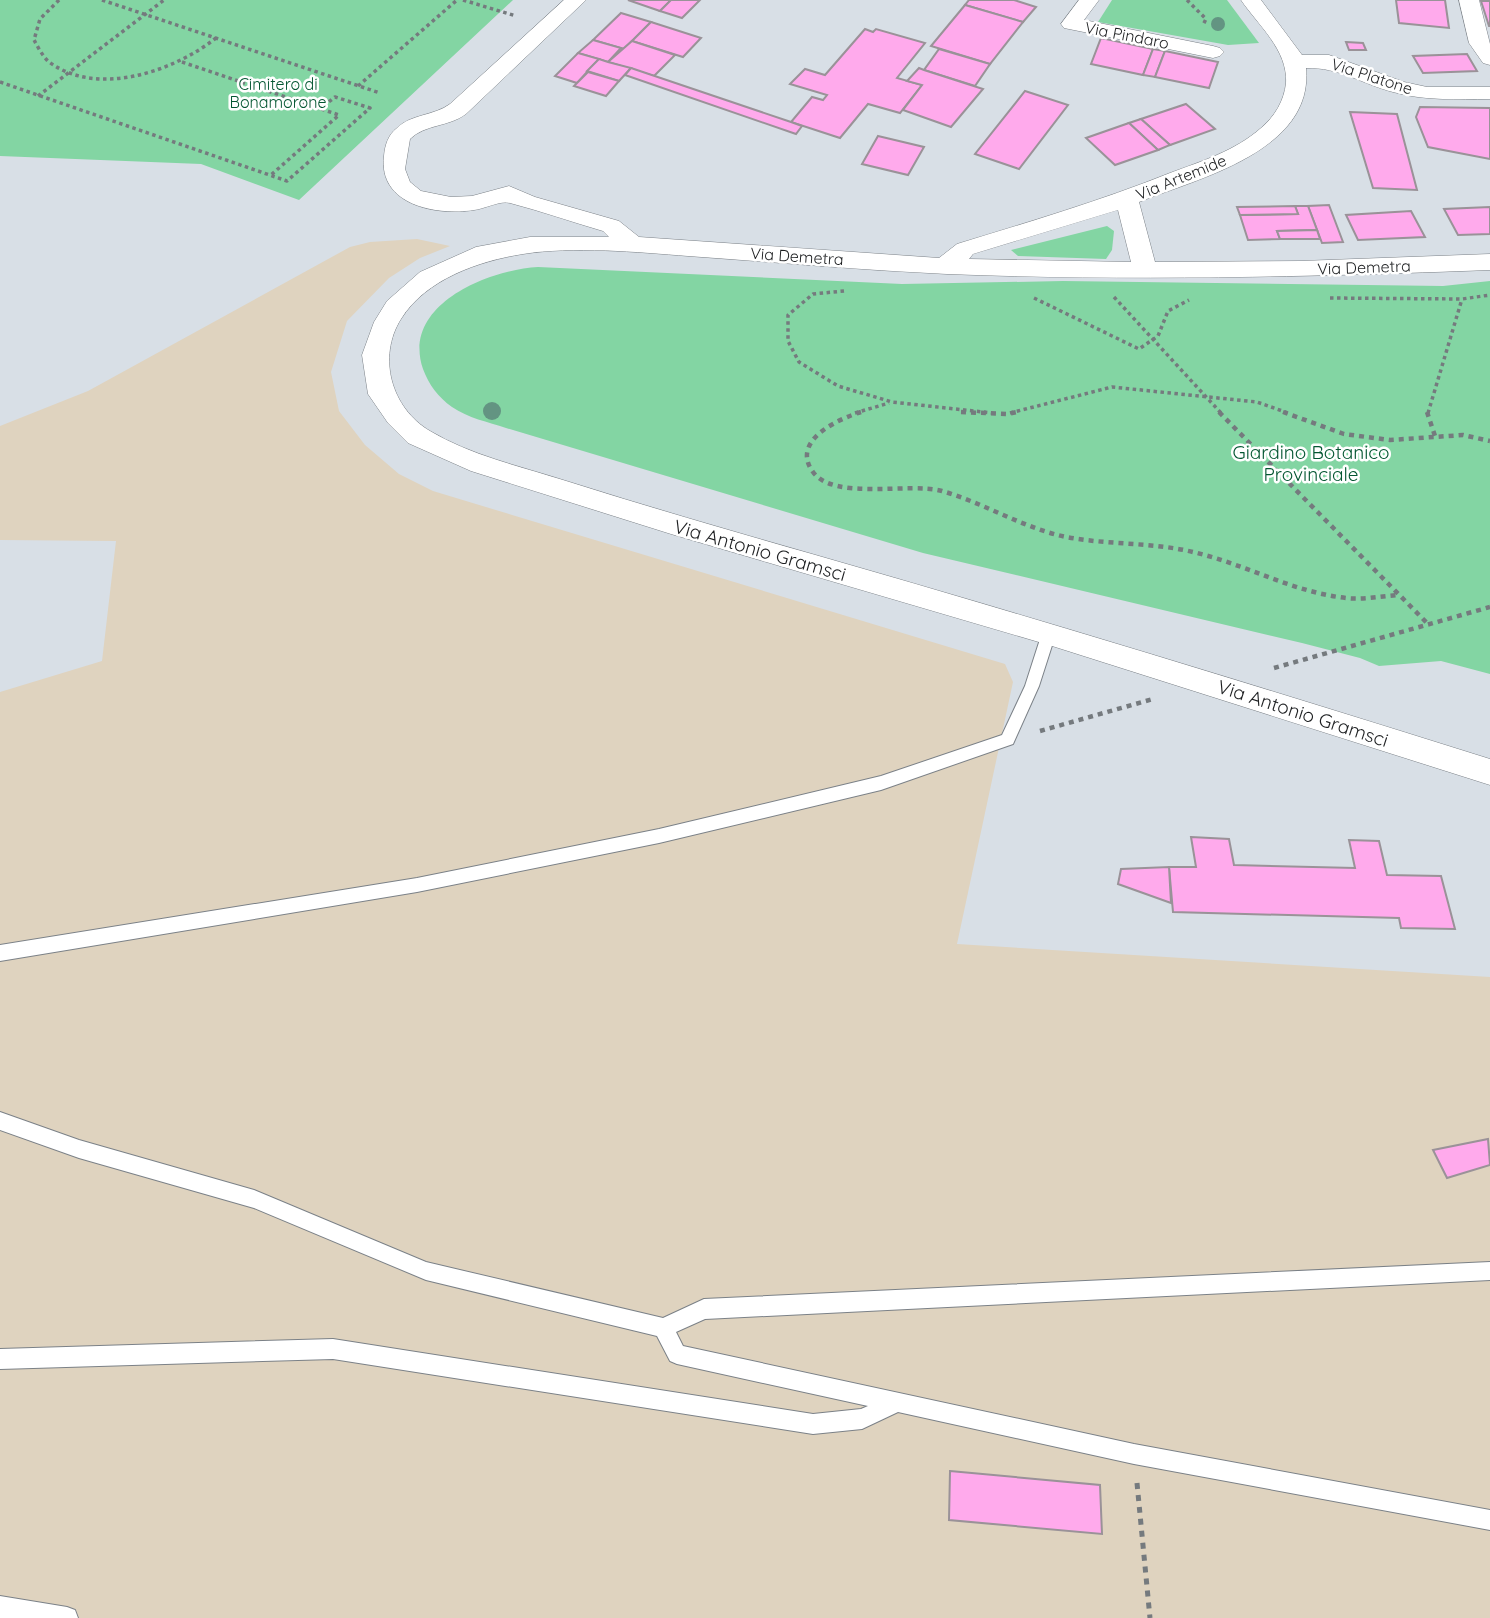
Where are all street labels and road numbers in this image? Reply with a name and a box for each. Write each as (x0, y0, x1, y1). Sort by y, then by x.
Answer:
street label: Via Pindaro (1083, 17, 1171, 53)
street label: Via Platone (1329, 53, 1415, 99)
street label: Via Artemide (1133, 150, 1229, 204)
street label: Via Demetra (750, 243, 844, 269)
street label: Via Demetra (1317, 255, 1411, 279)
street label: Via Antonio Gramsci (671, 514, 849, 586)
street label: Via Antonio Gramsci (1215, 674, 1391, 752)

